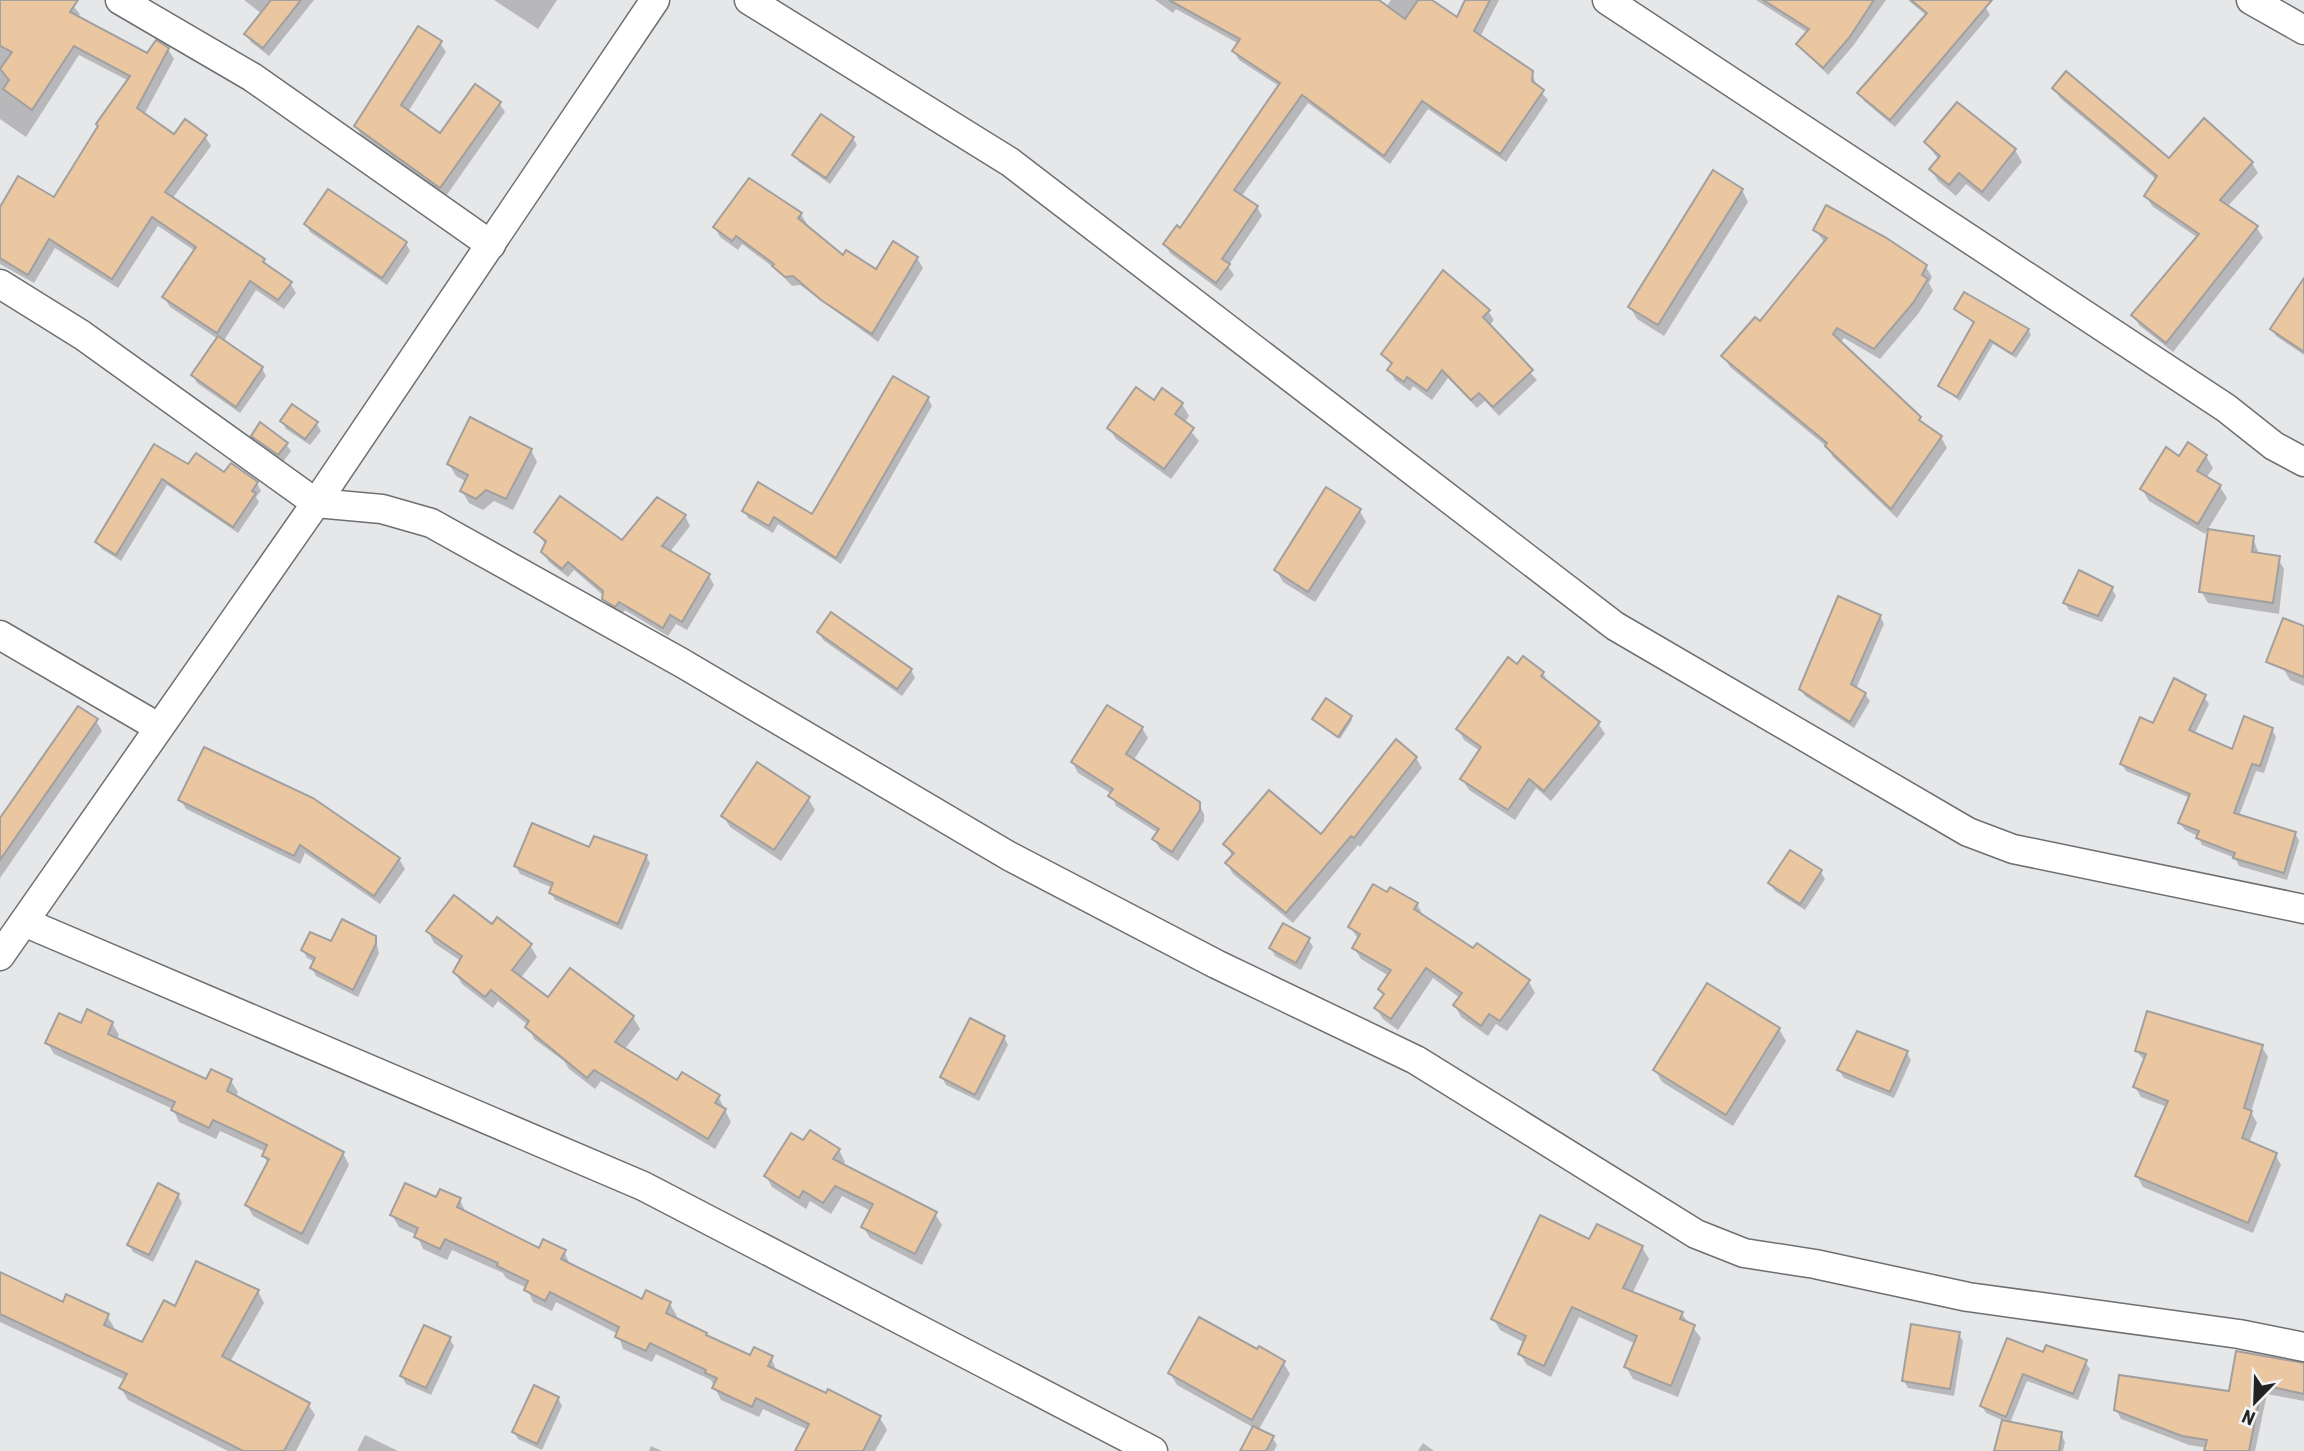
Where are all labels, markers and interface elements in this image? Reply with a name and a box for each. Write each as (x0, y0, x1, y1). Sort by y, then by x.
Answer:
north arrow (2220, 1367, 2290, 1437)
text: N (2239, 1404, 2258, 1430)

